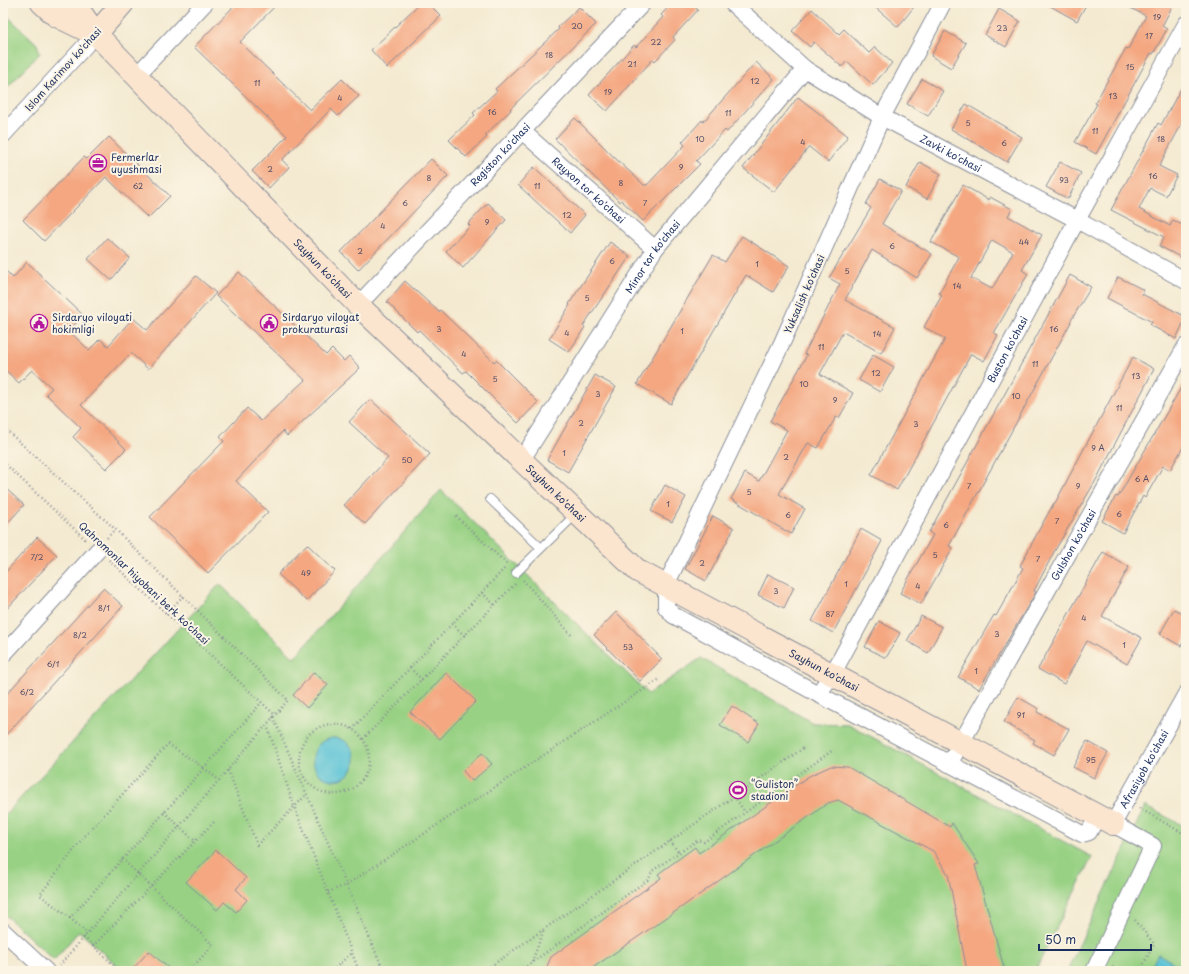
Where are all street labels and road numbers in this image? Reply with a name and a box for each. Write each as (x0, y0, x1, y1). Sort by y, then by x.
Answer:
street label: Islom Karimov ko'chasi (21, 23, 105, 114)
street label: Registon ko'chasi (466, 119, 533, 189)
street label: Zavki ko'chasi (918, 131, 985, 175)
street label: Rayxon tor ko'chasi (549, 153, 629, 226)
street label: Minor tor ko'chasi (621, 216, 683, 296)
street label: Sayhun ko'chasi (291, 235, 355, 301)
street label: Yuksalish ko'chasi (779, 252, 828, 336)
street label: Buston ko'chasi (983, 313, 1031, 385)
street label: Sayhun ko'chasi (523, 461, 590, 525)
street label: Gulshon ko'chasi (1047, 506, 1099, 583)
street label: Qahromonlar hiyobani berk ko'chasi (75, 518, 213, 648)
street label: Sayhun ko'chasi (787, 645, 862, 695)
street label: Afrasiyob ko'chasi (1115, 727, 1172, 811)

